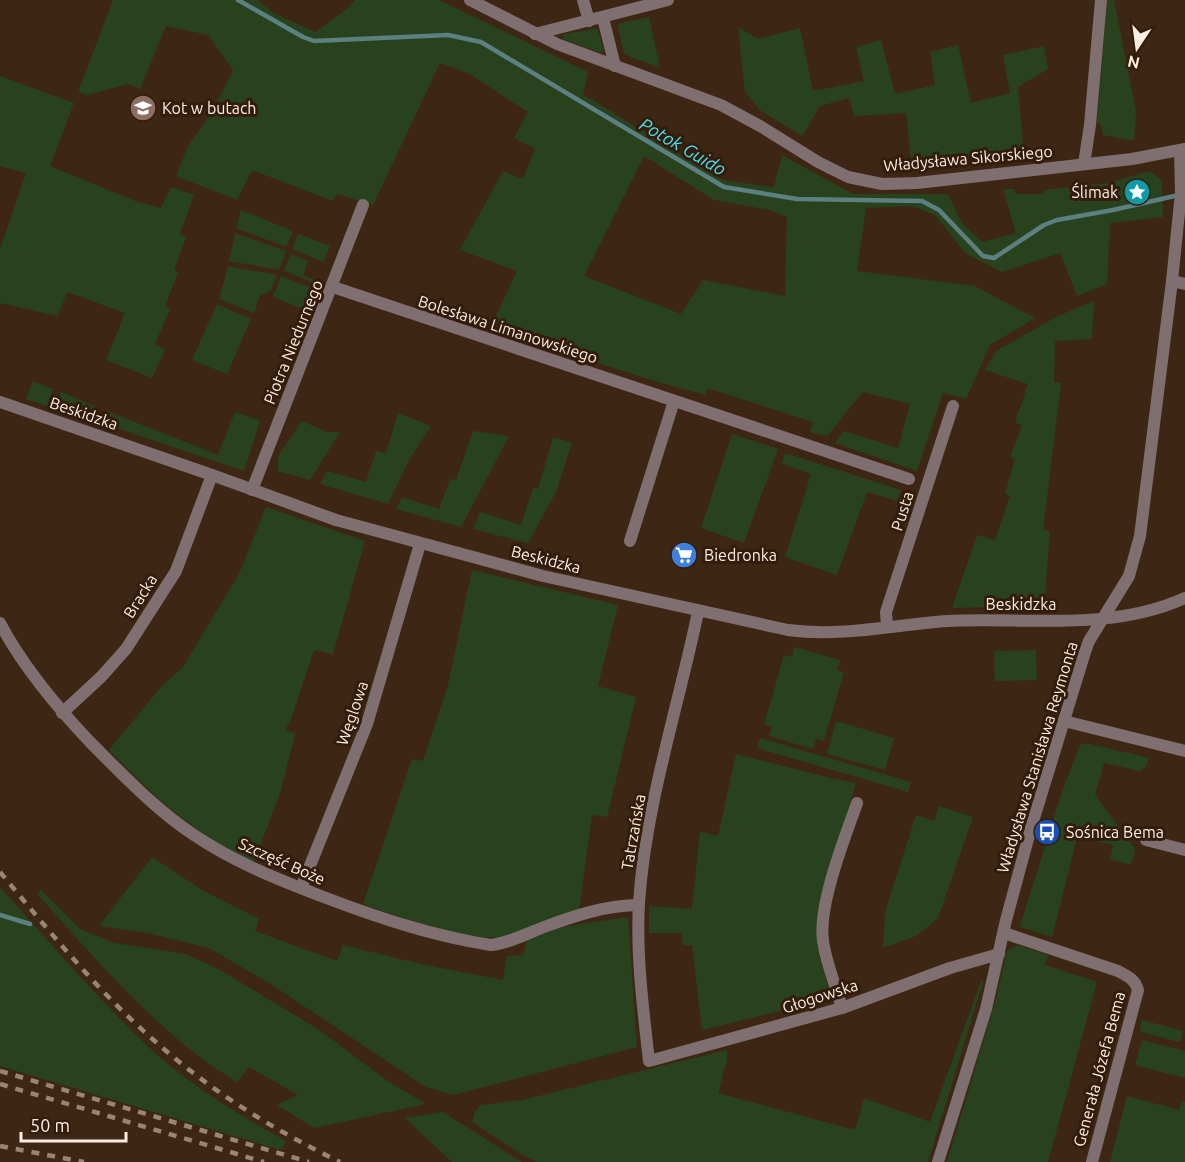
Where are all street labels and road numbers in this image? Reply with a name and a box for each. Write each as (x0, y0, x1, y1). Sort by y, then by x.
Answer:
street label: Władysława Sikorskiego (883, 142, 1053, 174)
street label: Piotra Niedurnego (260, 277, 326, 407)
street label: Bolesława Limanowskiego (416, 291, 600, 367)
street label: Beskidzka (48, 393, 120, 433)
street label: Pusta (887, 489, 917, 533)
street label: Beskidzka (509, 542, 583, 576)
street label: Bracka (120, 571, 160, 621)
street label: Beskidzka (986, 595, 1056, 613)
street label: Władysława Stanisława Reymonta (993, 639, 1081, 875)
street label: Węglowa (333, 679, 371, 747)
street label: Tatrzańska (617, 793, 649, 871)
street label: Szczęść Boże (236, 834, 328, 888)
street label: Głogowska (780, 975, 860, 1017)
street label: Generała Józefa Bema (1070, 989, 1128, 1149)

